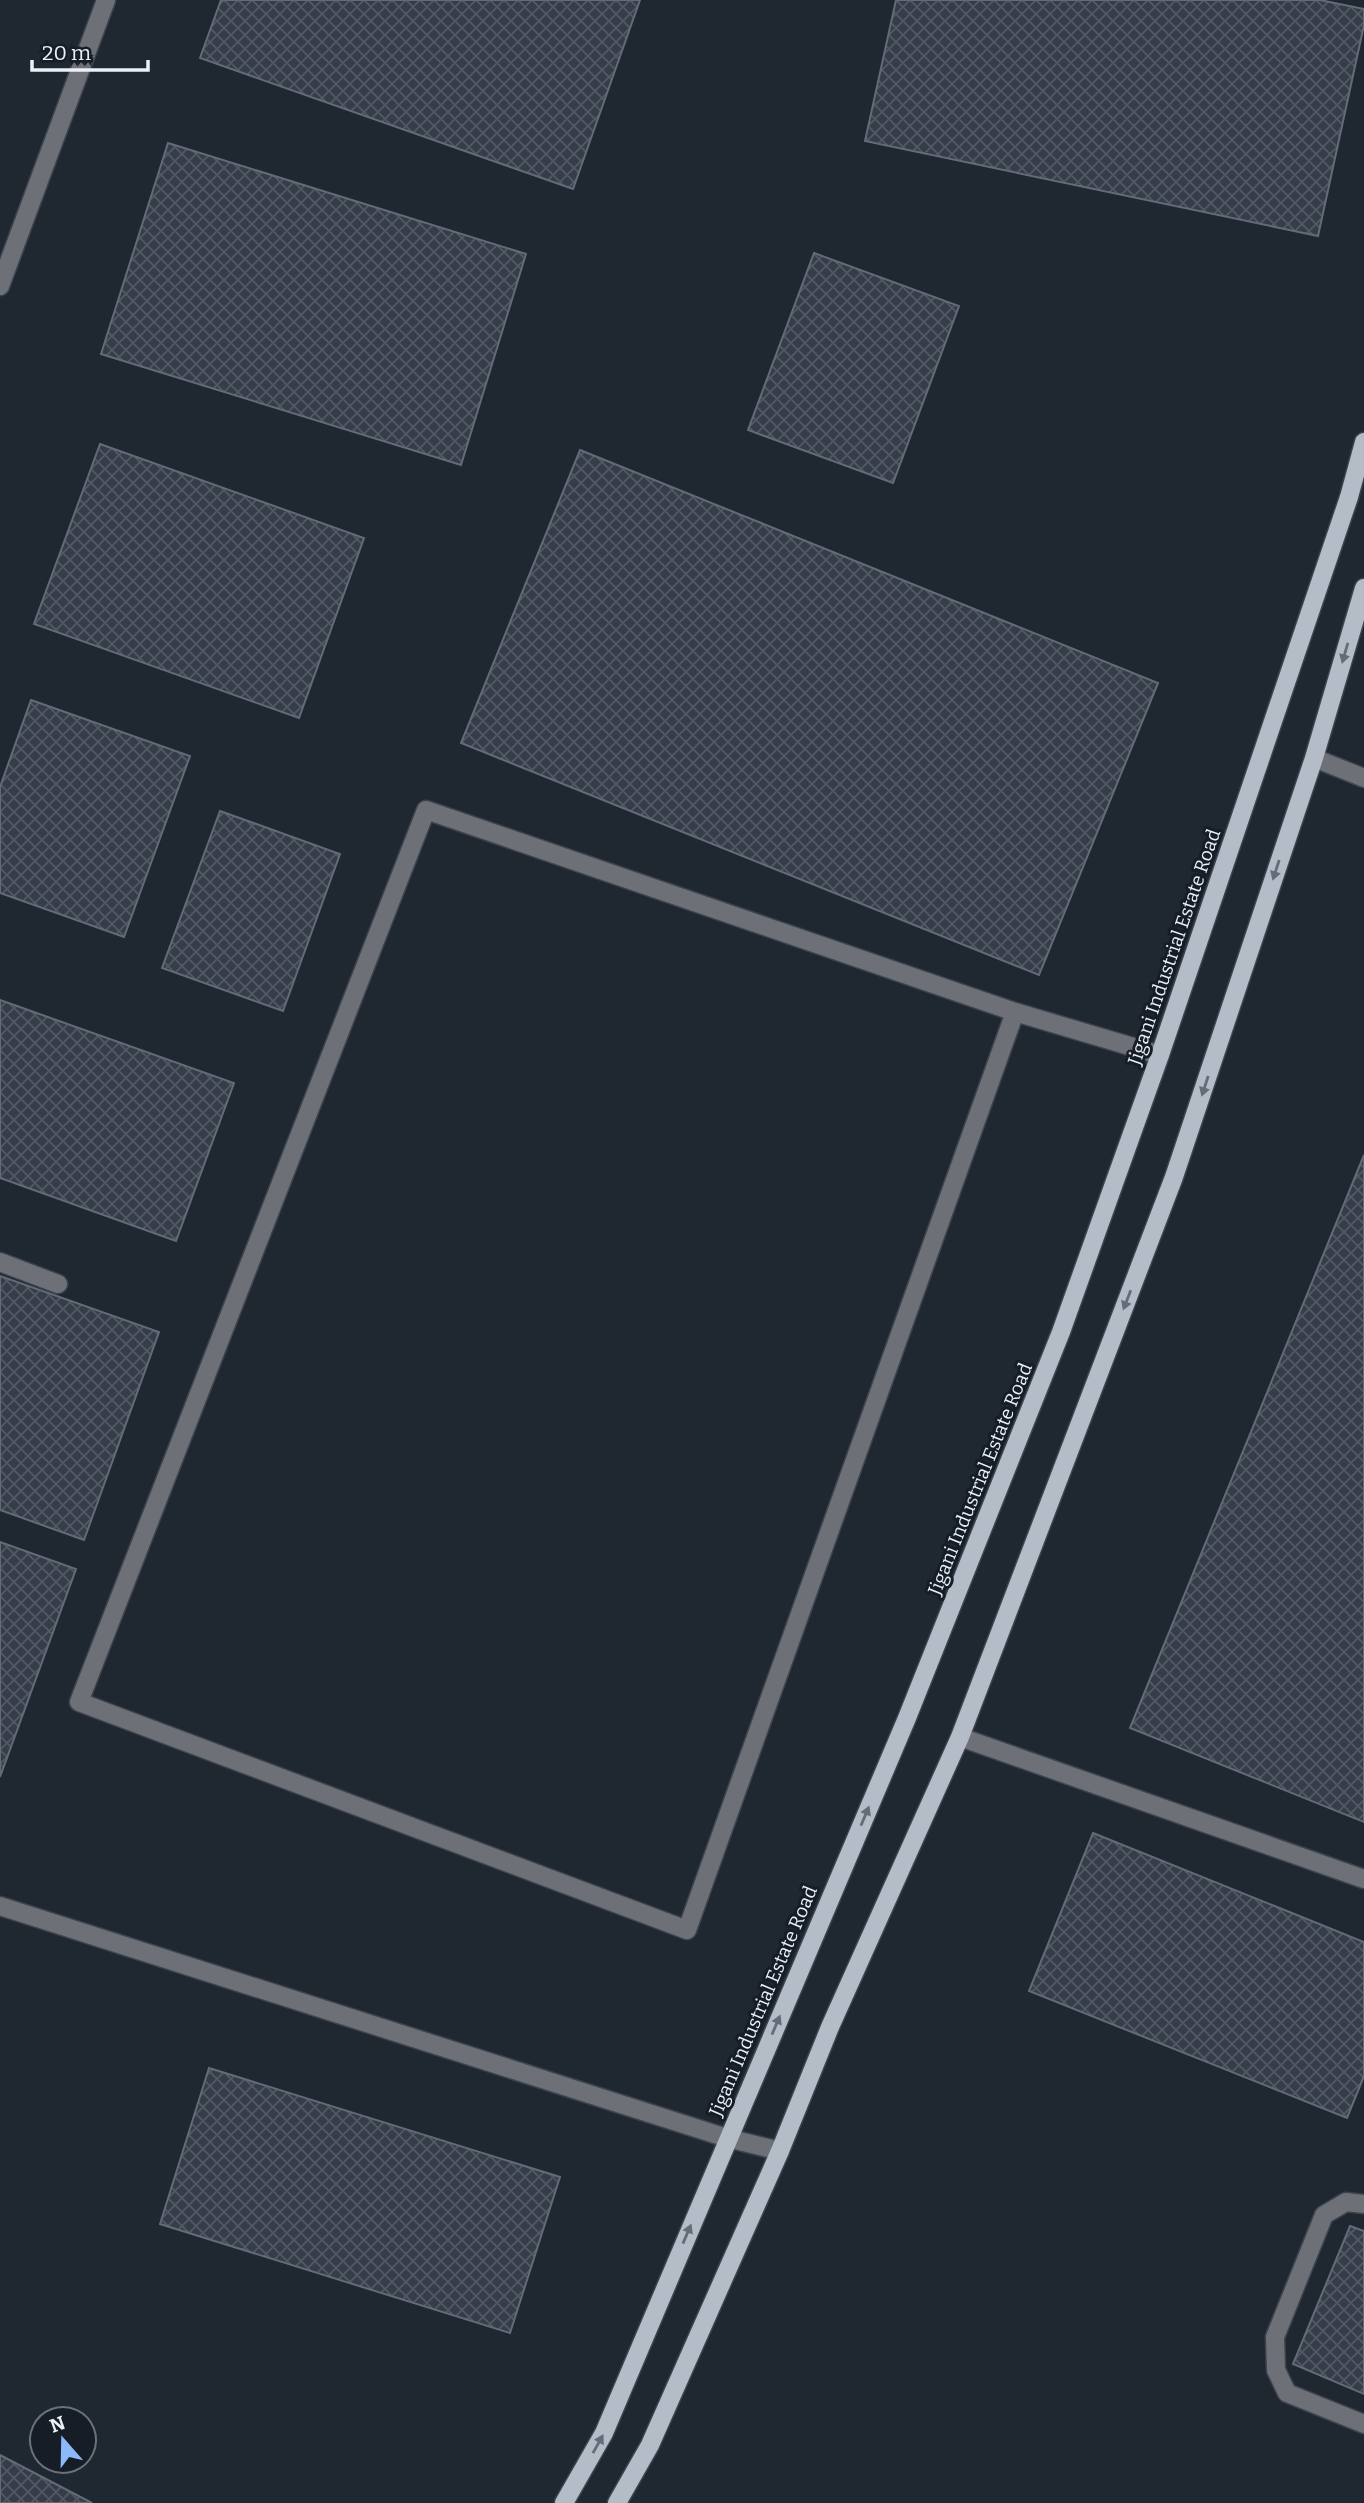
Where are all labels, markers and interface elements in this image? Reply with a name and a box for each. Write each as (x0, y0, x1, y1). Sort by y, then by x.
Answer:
scale bar (32, 28, 147, 72)
text: 20 m (42, 40, 91, 66)
one-way arrow (1339, 643, 1349, 664)
street label: Jigani Industrial Estate Road (1122, 826, 1225, 1069)
one-way arrow (1270, 860, 1281, 881)
one-way arrow (1199, 1076, 1210, 1097)
one-way arrow (1122, 1290, 1133, 1311)
street label: Jigani Industrial Estate Road (922, 1360, 1037, 1599)
one-way arrow (860, 1805, 871, 1826)
street label: Jigani Industrial Estate Road (704, 1882, 822, 2121)
one-way arrow (770, 2014, 781, 2035)
one-way arrow (681, 2224, 692, 2245)
north arrow (28, 2405, 98, 2475)
text: N (47, 2411, 68, 2438)
one-way arrow (592, 2434, 604, 2453)

